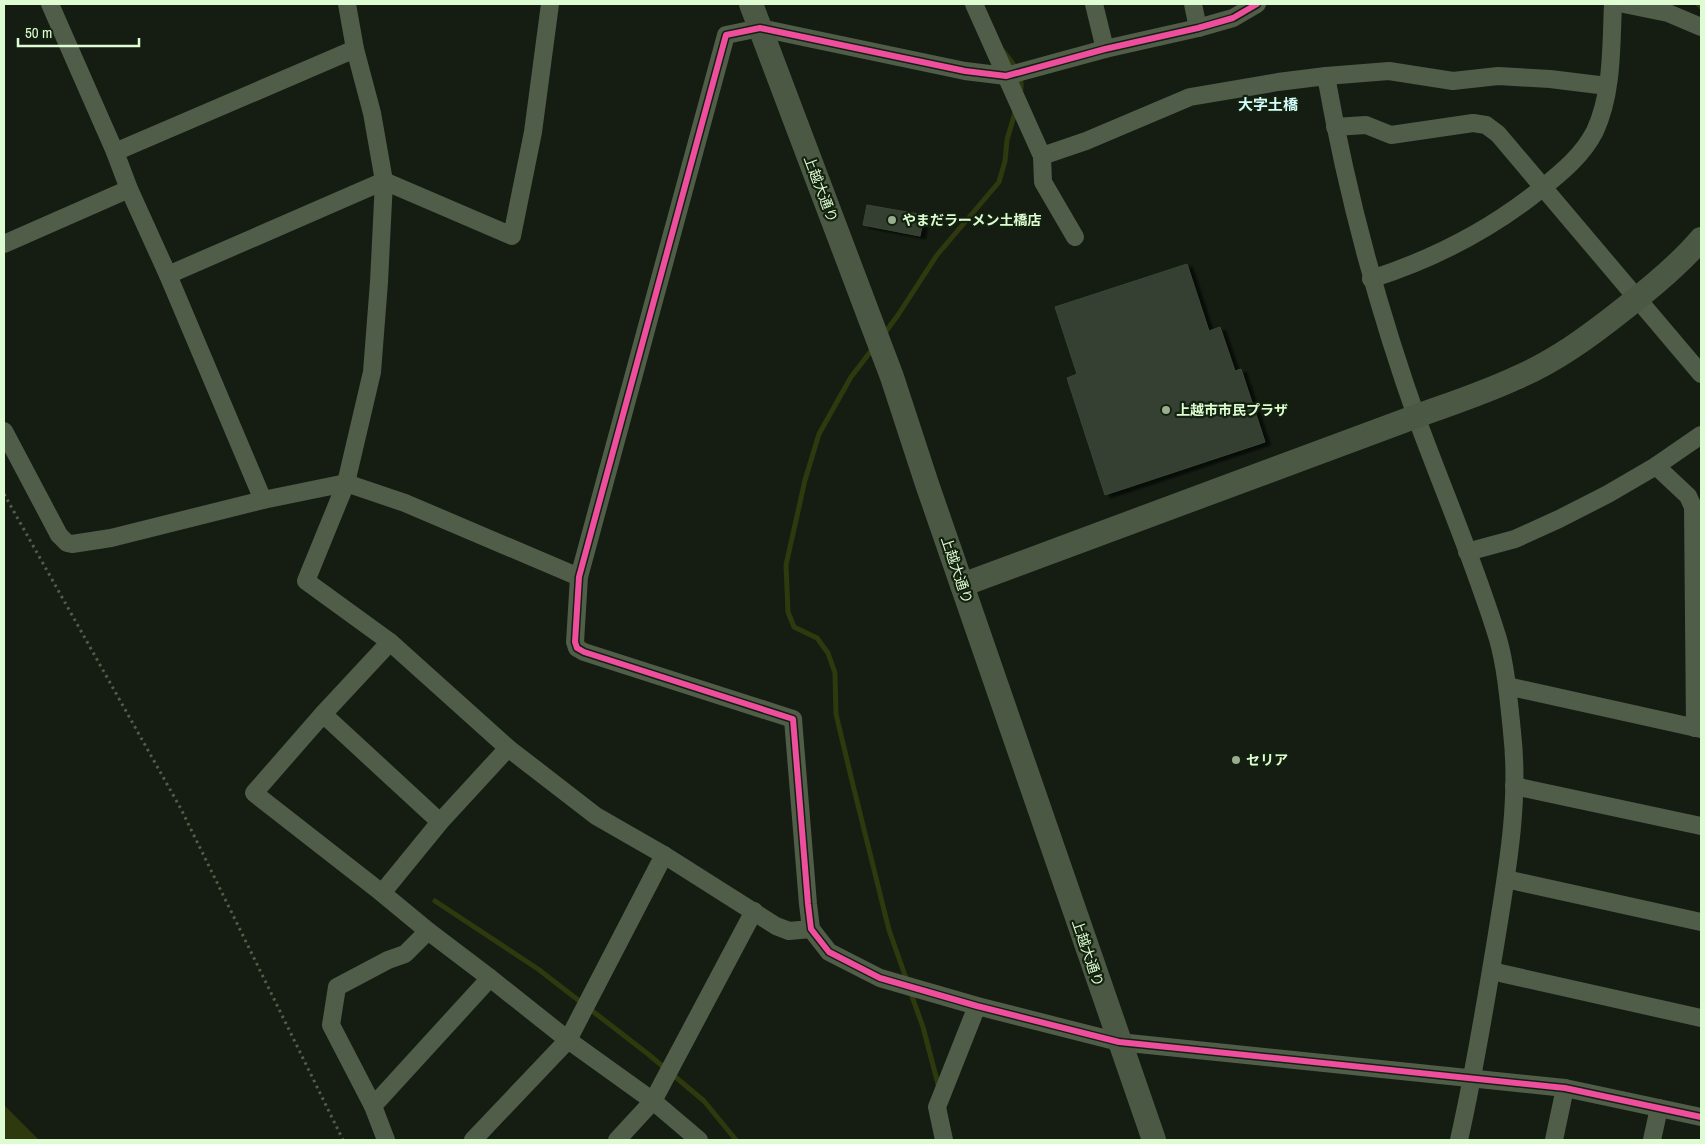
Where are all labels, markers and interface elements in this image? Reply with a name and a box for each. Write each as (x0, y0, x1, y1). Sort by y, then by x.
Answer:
scale bar (18, 15, 139, 47)
text: 50 m (25, 22, 52, 43)
district label: 大字土橋 (1238, 94, 1299, 115)
street label: 上越大通り (800, 153, 842, 225)
place label: やまだラーメン土橋店 (902, 211, 1041, 229)
marker: やまだラーメン土橋店 (886, 214, 898, 226)
place label: 上越市市民プラザ (1176, 401, 1288, 419)
marker: 上越市市民プラザ (1160, 404, 1172, 416)
street label: 上越大通り (937, 534, 977, 606)
place label: セリア (1246, 751, 1288, 769)
marker: セリア (1230, 754, 1242, 766)
street label: 上越大通り (1068, 917, 1108, 989)

